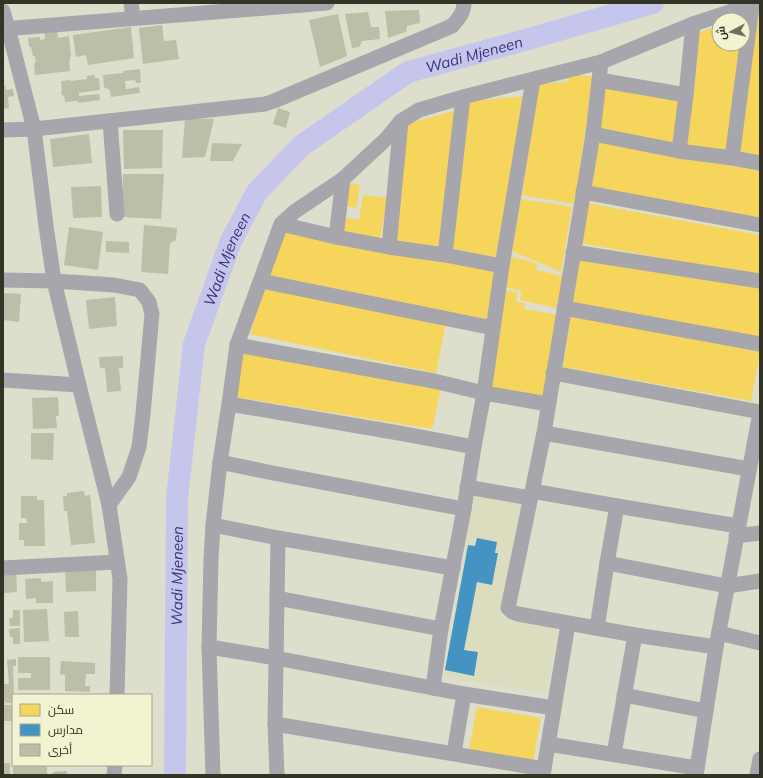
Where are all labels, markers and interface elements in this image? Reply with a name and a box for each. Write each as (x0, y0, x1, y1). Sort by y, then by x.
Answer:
north arrow (711, 12, 751, 52)
text: ش (713, 25, 729, 41)
water label: Wadi Mjeneen (423, 32, 525, 76)
water label: Wadi Mjeneen (199, 208, 254, 309)
water label: Wadi Mjeneen (167, 526, 186, 626)
legend (12, 694, 152, 766)
text: سكن (48, 702, 74, 717)
text: مدارس (48, 722, 83, 737)
text: أخرى (48, 742, 72, 757)

